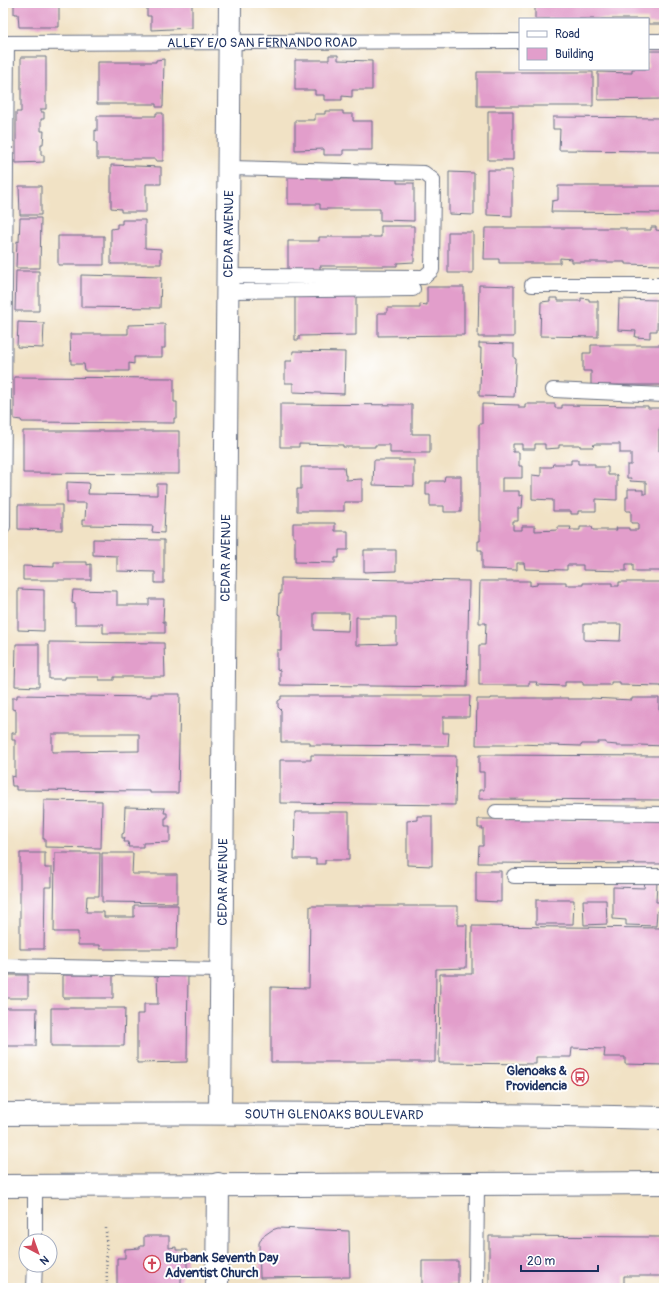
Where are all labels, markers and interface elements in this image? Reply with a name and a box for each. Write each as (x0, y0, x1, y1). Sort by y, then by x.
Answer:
legend (519, 18, 649, 70)
text: Road (555, 27, 580, 42)
street label: ALLEY E/O SAN FERNANDO ROAD (167, 35, 357, 51)
text: Building (555, 47, 594, 62)
street label: CEDAR AVENUE (221, 190, 237, 278)
street label: CEDAR AVENUE (218, 514, 234, 602)
street label: CEDAR AVENUE (215, 838, 231, 926)
place label: Glenoaks & Providencia (506, 1063, 567, 1094)
bus stop icon: Glenoaks & Providencia (570, 1067, 590, 1087)
street label: SOUTH GLENOAKS BOULEVARD (245, 1106, 423, 1123)
north arrow (18, 1233, 58, 1273)
scale bar (521, 1247, 598, 1273)
place label: Burbank Seventh Day Adventist Church (165, 1250, 279, 1281)
text: N (37, 1253, 51, 1268)
church icon: Burbank Seventh Day Adventist Church (142, 1254, 162, 1274)
text: 20 m (527, 1254, 556, 1269)

